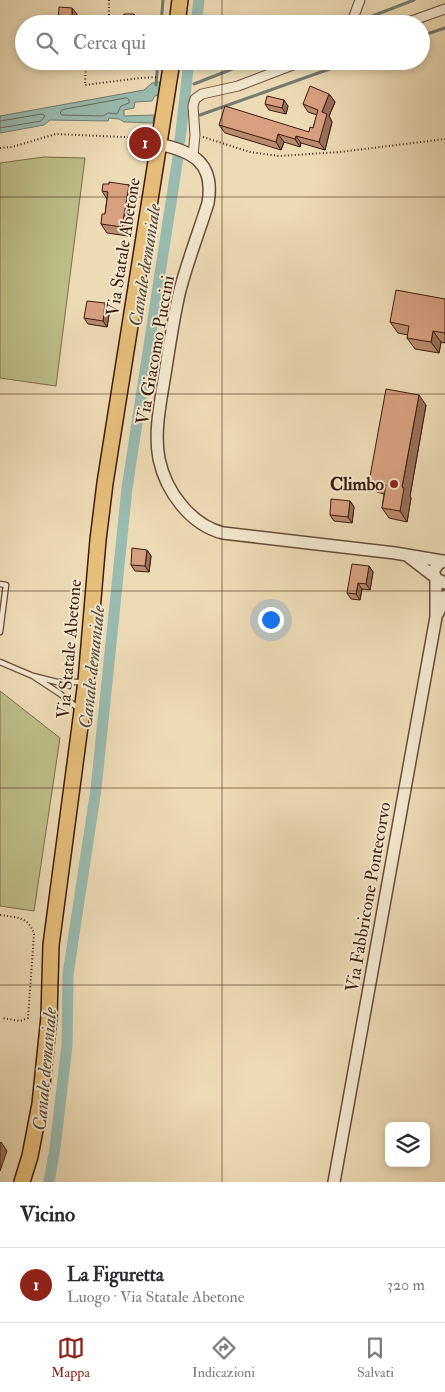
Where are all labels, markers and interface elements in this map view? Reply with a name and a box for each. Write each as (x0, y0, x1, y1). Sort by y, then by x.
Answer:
search box (15, 15, 430, 70)
icon: search (33, 29, 61, 57)
text: Cerca qui (73, 31, 146, 55)
pin: 1 (129, 124, 161, 162)
street label: Via Statale Abetone (101, 176, 146, 318)
water label: Canale demaniale (123, 202, 167, 328)
street label: Via Giacomo Puccini (131, 273, 180, 427)
place label: Climbo (330, 473, 384, 496)
marker: Climbo (388, 478, 400, 490)
street label: Via Statale Abetone (52, 578, 87, 720)
water label: Canale demaniale (74, 604, 110, 730)
your location (258, 607, 284, 633)
street label: Via Fabbricone Pontecorvo (340, 800, 397, 994)
water label: Canale demaniale (28, 1006, 62, 1132)
map controls (385, 1122, 430, 1167)
button: layers (385, 1122, 430, 1167)
text: Vicino (20, 1201, 75, 1228)
text: La Figuretta (67, 1263, 164, 1287)
text: 1 (33, 1275, 39, 1295)
text: 320 m (387, 1275, 425, 1295)
text: Luogo · Via Statale Abetone (67, 1287, 244, 1307)
tab: Mappa (51, 1334, 90, 1381)
tab: Indicazioni (192, 1334, 255, 1381)
tab: Salvati (357, 1334, 394, 1381)

